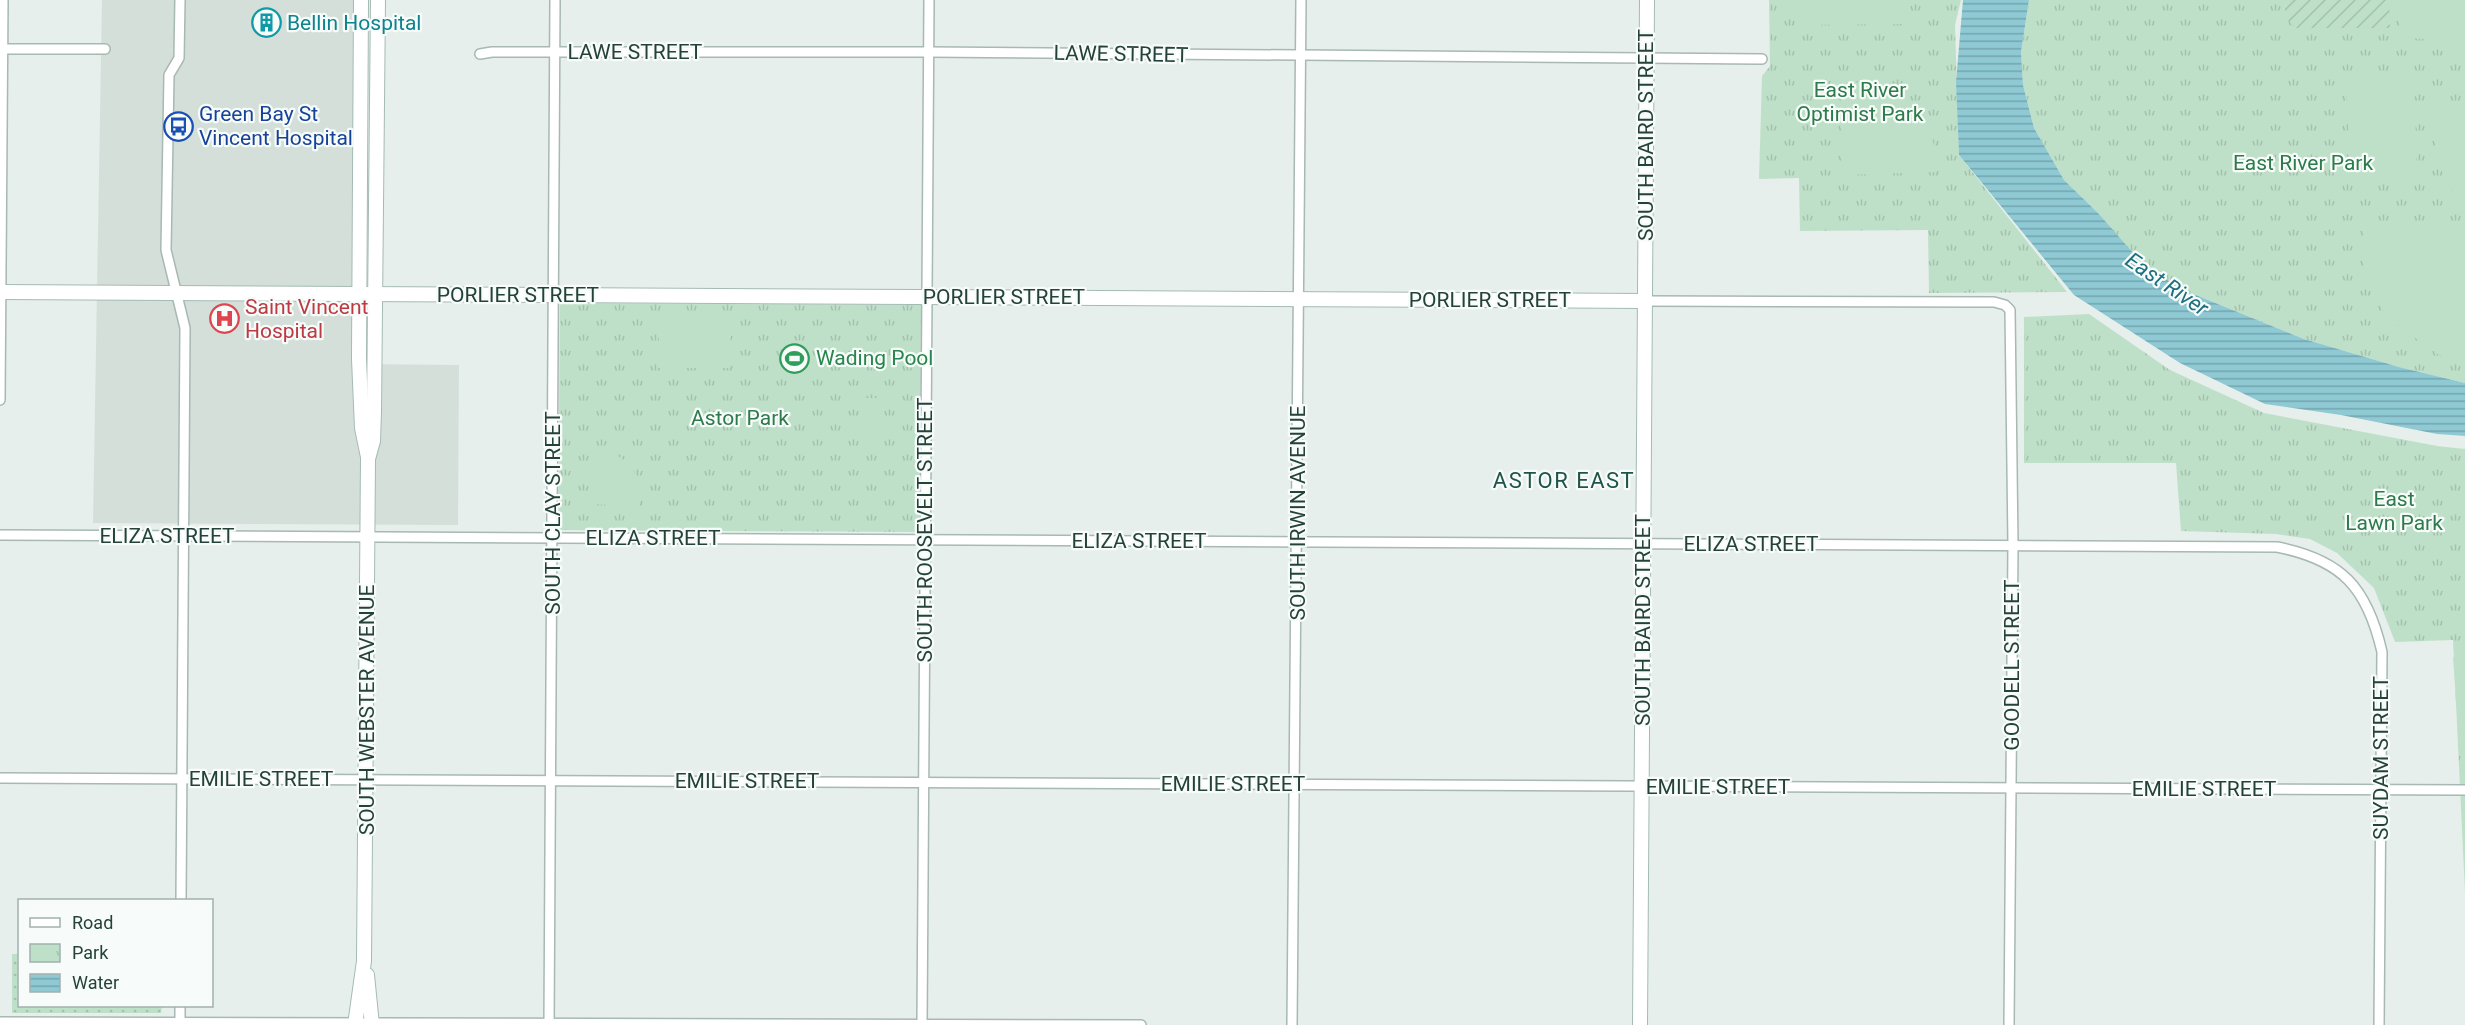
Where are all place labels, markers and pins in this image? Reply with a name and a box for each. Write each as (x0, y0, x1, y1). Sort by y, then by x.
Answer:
building icon: Bellin Hospital (250, 7, 282, 39)
place label: Bellin Hospital (287, 11, 421, 35)
place label: Green Bay St Vincent Hospital (199, 102, 353, 150)
bus stop icon: Green Bay St Vincent Hospital (162, 110, 194, 142)
place label: Saint Vincent Hospital (245, 295, 368, 343)
hospital icon: Saint Vincent Hospital (208, 303, 240, 335)
sports icon: Wading Pool (779, 342, 811, 374)
place label: Wading Pool (816, 346, 933, 370)

